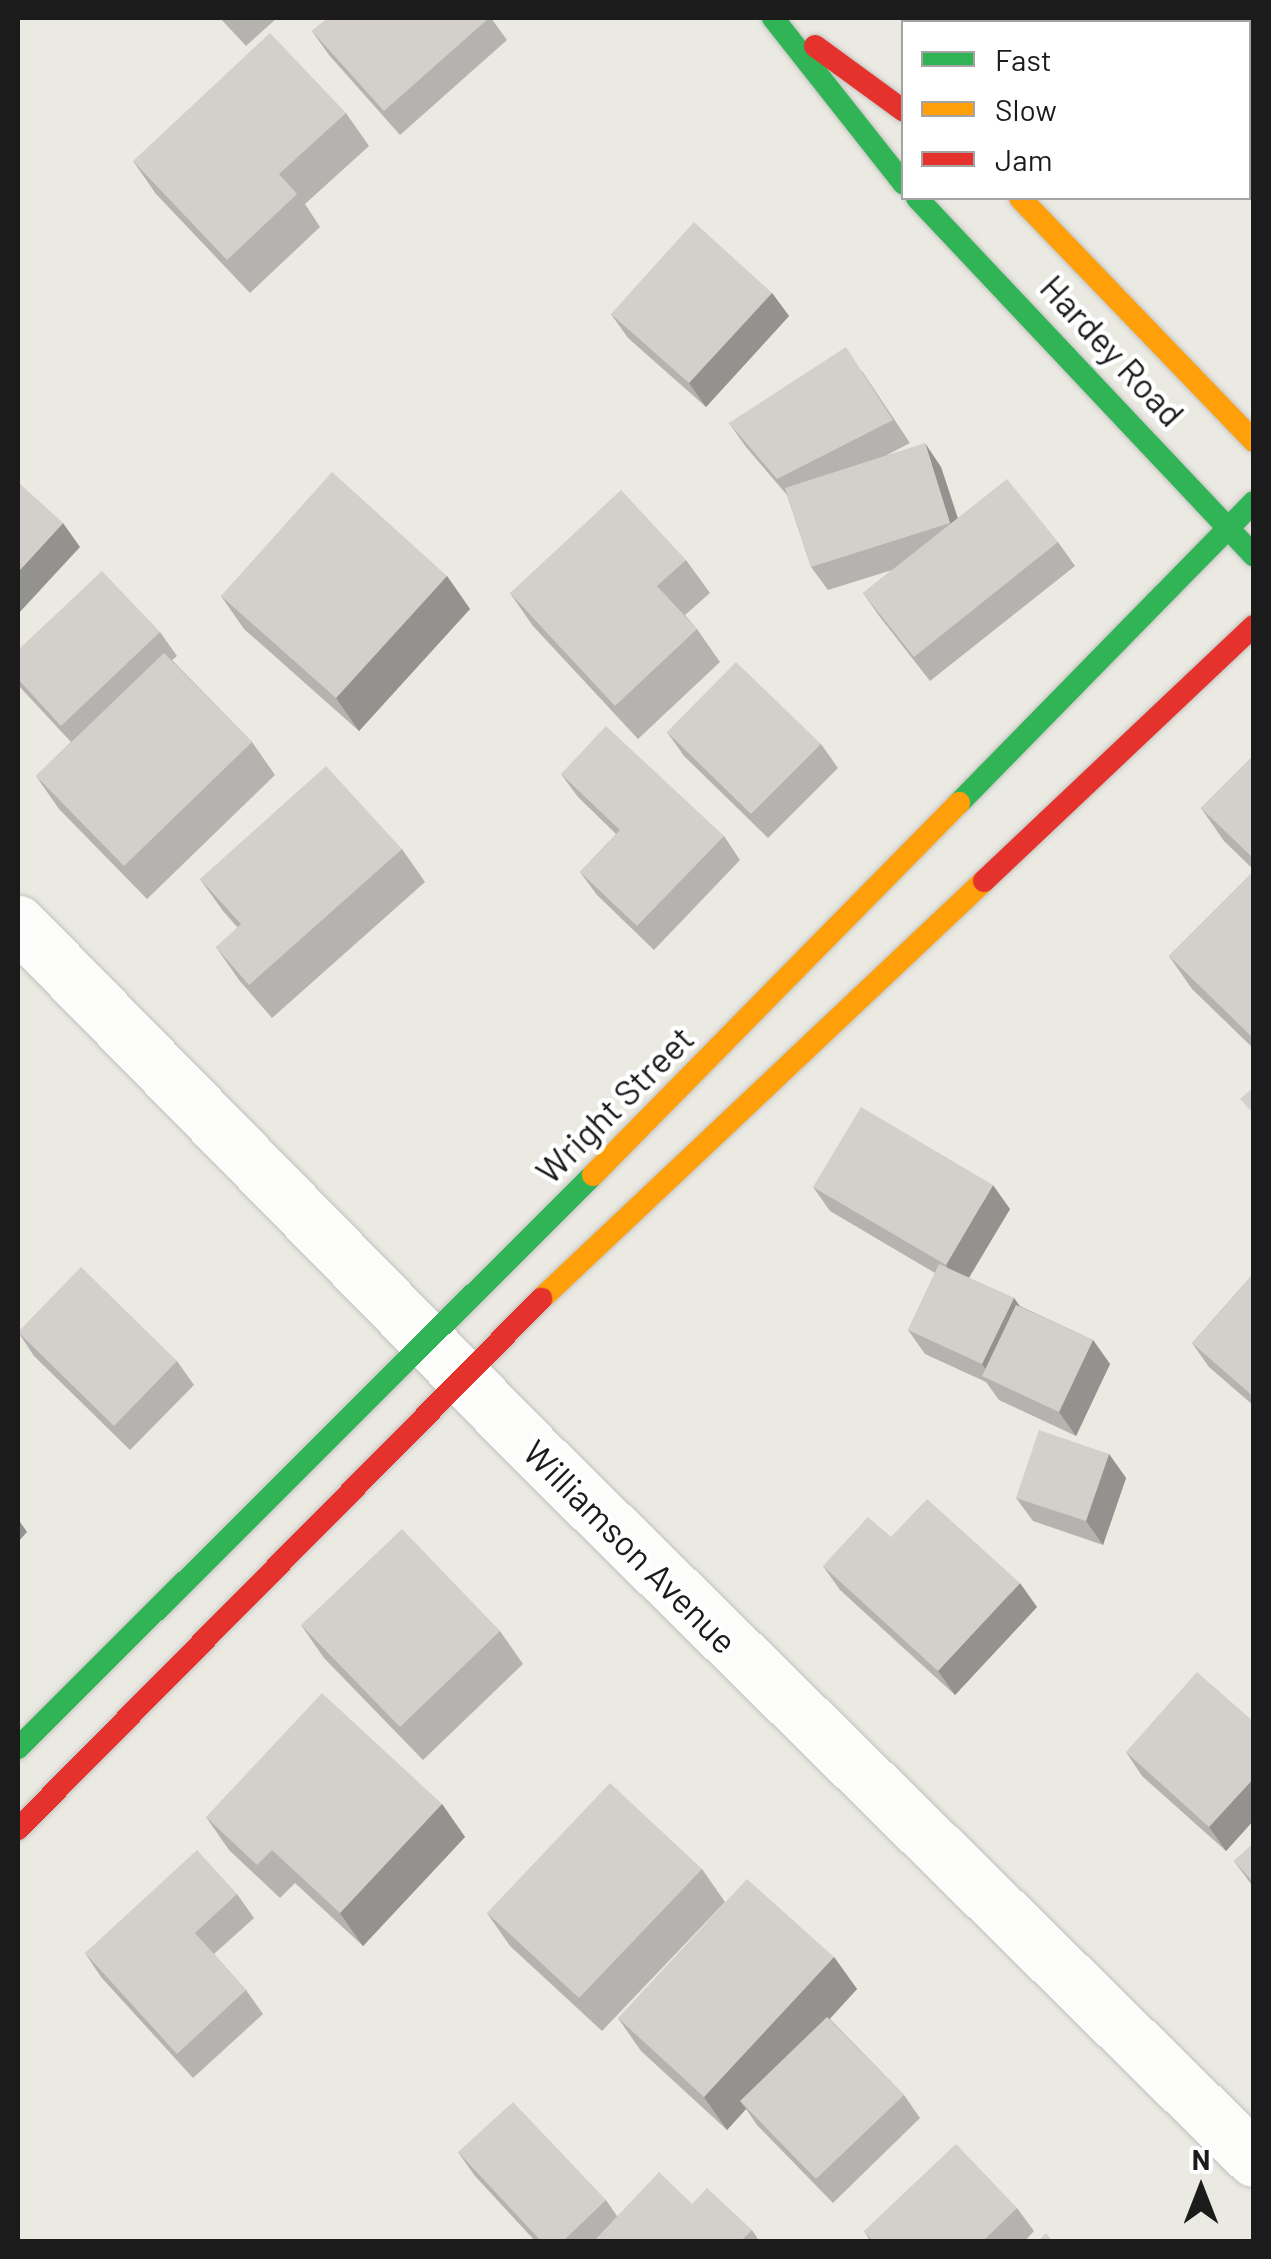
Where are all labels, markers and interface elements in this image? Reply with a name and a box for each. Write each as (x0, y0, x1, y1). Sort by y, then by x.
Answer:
legend (901, 20, 1251, 200)
text: Fast (995, 41, 1052, 77)
text: Slow (995, 91, 1057, 127)
text: Jam (995, 141, 1052, 177)
street label: Hardey Road (1032, 266, 1194, 434)
street label: Wright Street (527, 1017, 701, 1191)
street label: Williamson Avenue (516, 1431, 746, 1661)
north arrow (1151, 2139, 1251, 2239)
text: N (1192, 2142, 1210, 2176)

